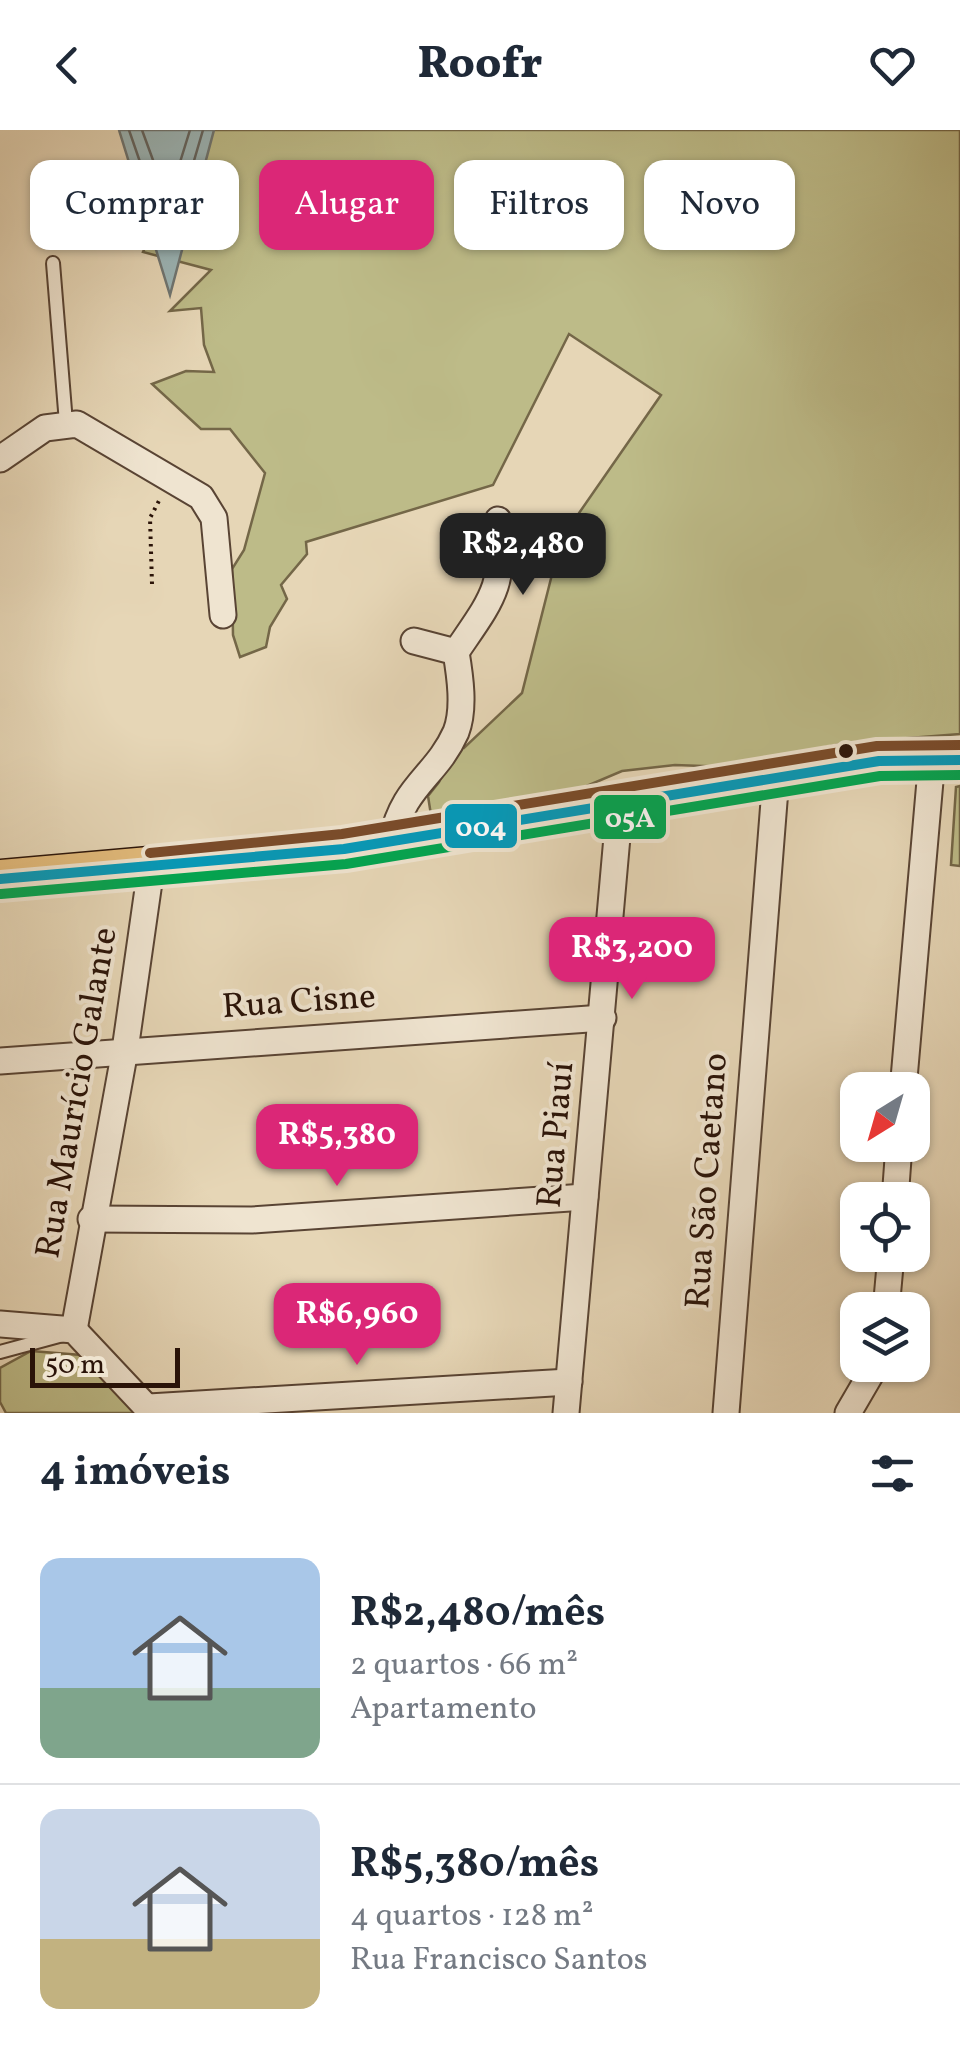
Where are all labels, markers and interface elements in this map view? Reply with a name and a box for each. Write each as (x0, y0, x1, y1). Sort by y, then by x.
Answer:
text: Roofr (417, 34, 543, 97)
icon: back (40, 38, 95, 93)
icon: heart (865, 38, 920, 93)
chip: Comprar (30, 160, 239, 250)
chip: Alugar (259, 160, 434, 250)
chip: Filtros (454, 160, 624, 250)
chip: Novo (644, 160, 795, 250)
pin: R$2,480 (431, 513, 615, 598)
text: R$2,480 (462, 523, 584, 567)
unlabelled marker (836, 741, 856, 761)
line badge: 05A (592, 793, 668, 841)
text: 05A (605, 800, 655, 839)
line badge: 004 (443, 802, 519, 850)
text: 004 (455, 809, 507, 848)
pin: R$3,200 (540, 917, 724, 1002)
street label: Rua Maurício Galante (25, 924, 131, 1262)
text: R$3,200 (571, 927, 693, 971)
street label: Rua Cisne (221, 974, 377, 1032)
street label: Rua São Caetano (675, 1051, 741, 1311)
street label: Rua Piauí (527, 1059, 587, 1210)
north arrow (840, 1072, 930, 1162)
map controls (840, 1072, 930, 1382)
pin: R$5,380 (245, 1104, 429, 1189)
text: R$5,380 (278, 1114, 396, 1158)
button: locate (840, 1182, 930, 1272)
pin: R$6,960 (265, 1283, 449, 1368)
button: layers (840, 1292, 930, 1382)
text: R$6,960 (296, 1293, 418, 1337)
scale bar (30, 1343, 180, 1388)
text: 50 m (45, 1346, 105, 1385)
text: 4 imóveis (40, 1444, 230, 1503)
icon: filters (865, 1446, 920, 1501)
text: R$2,480/mês (350, 1585, 605, 1644)
icon: home (120, 1598, 240, 1718)
text: 2 quartos · 66 m² (350, 1644, 578, 1688)
text: Apartamento (350, 1688, 537, 1732)
text: R$5,380/mês (350, 1836, 599, 1895)
icon: home (120, 1849, 240, 1969)
text: 4 quartos · 128 m² (350, 1895, 594, 1939)
text: Rua Francisco Santos (350, 1939, 647, 1983)

